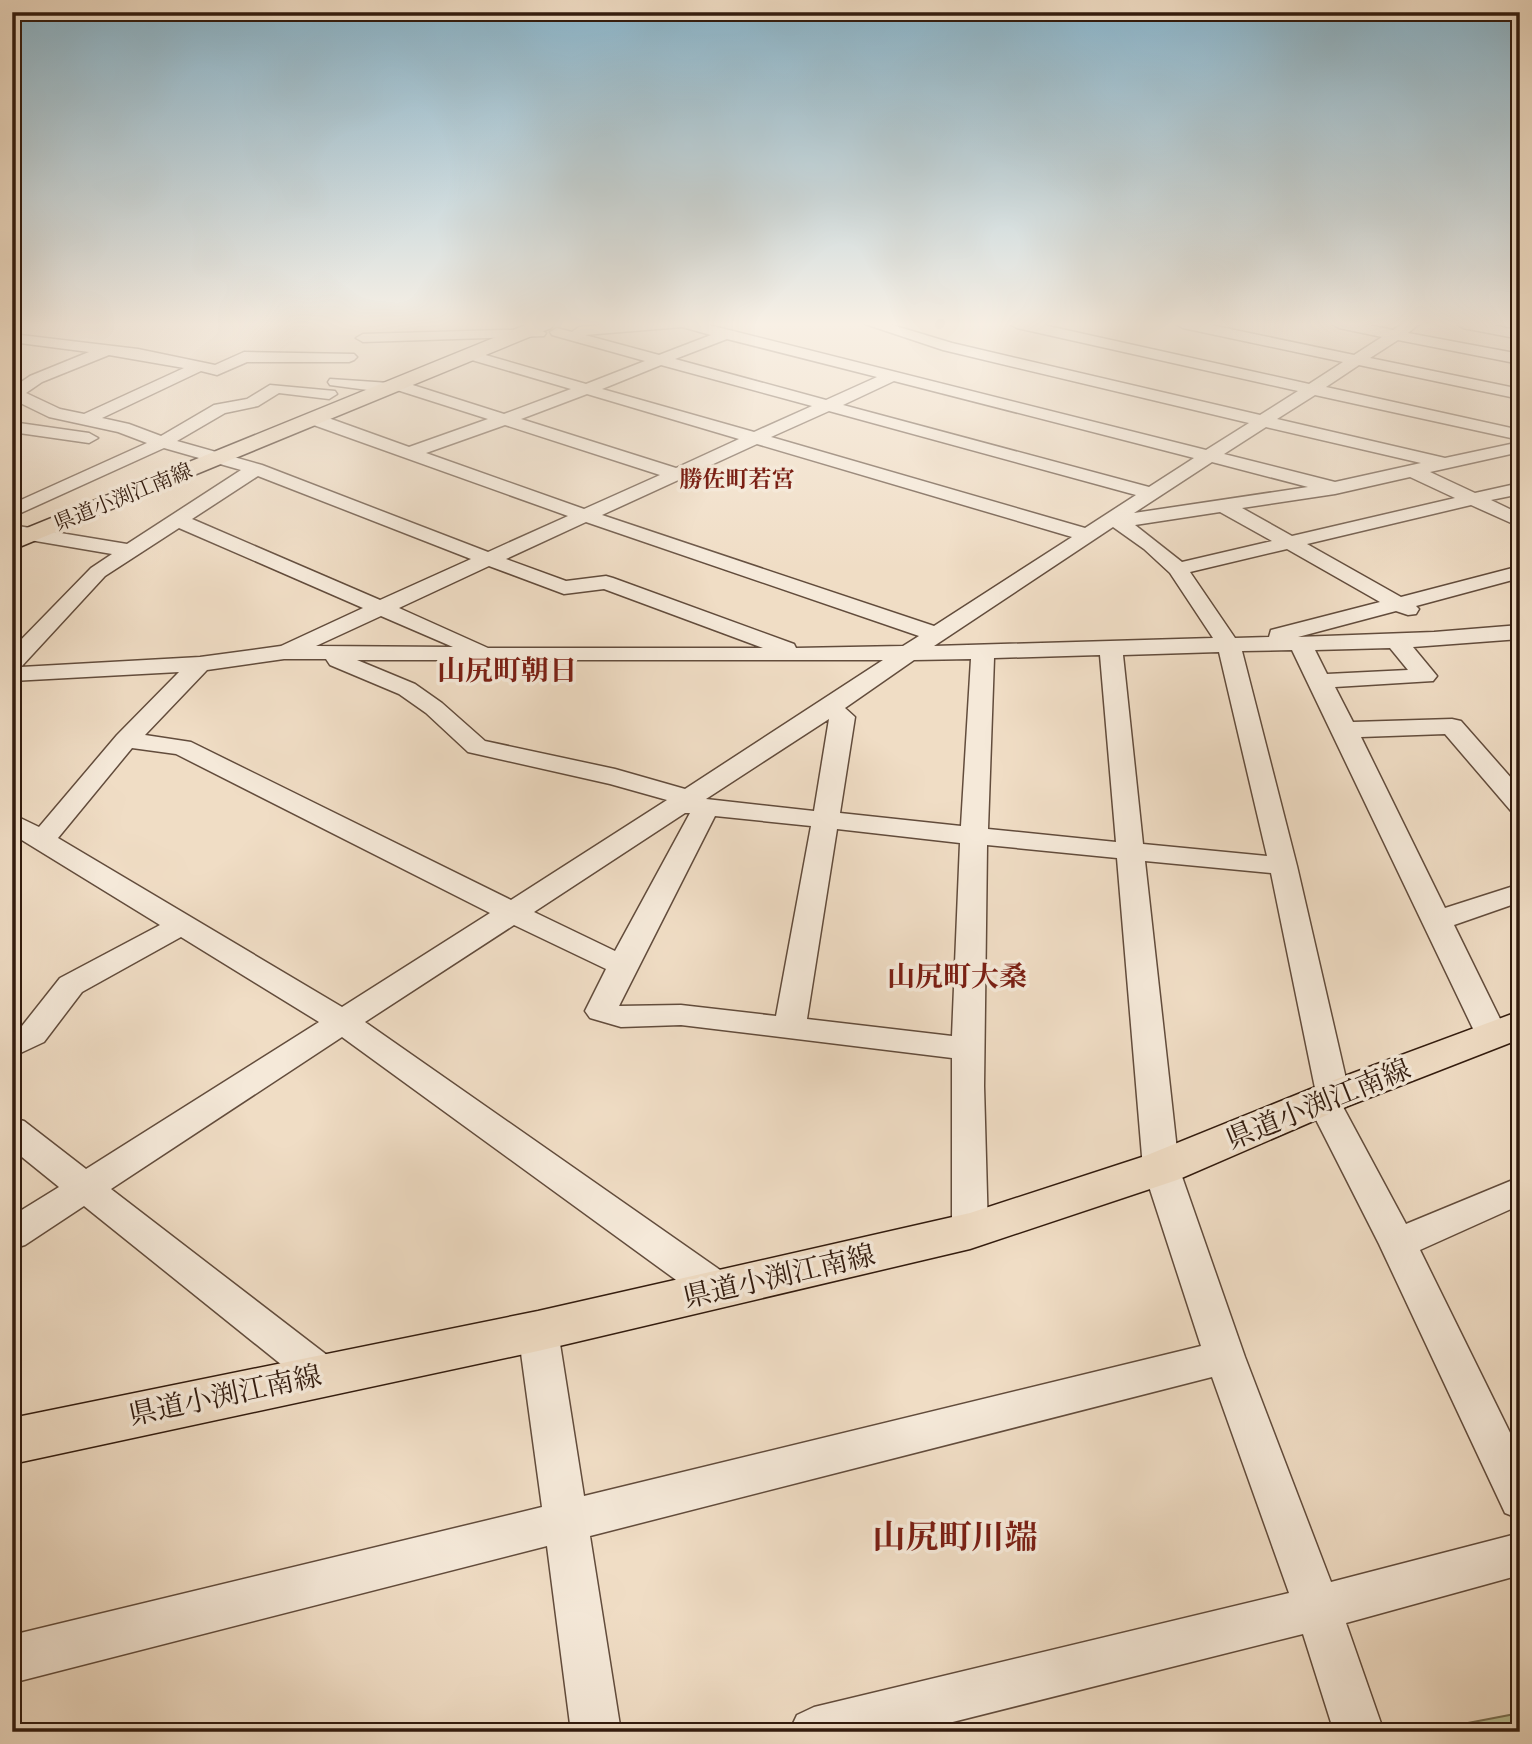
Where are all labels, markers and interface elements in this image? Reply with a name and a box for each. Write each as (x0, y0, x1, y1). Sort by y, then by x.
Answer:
street label: 県道小渕江南線 (50, 458, 196, 536)
district label: 勝佐町若宮 (680, 466, 795, 493)
district label: 山尻町朝日 (437, 654, 577, 687)
district label: 山尻町大桑 (887, 960, 1027, 993)
street label: 県道小渕江南線 (1221, 1052, 1415, 1156)
street label: 県道小渕江南線 (680, 1238, 878, 1314)
street label: 県道小渕江南線 (126, 1358, 324, 1432)
district label: 山尻町川端 (873, 1518, 1038, 1557)

